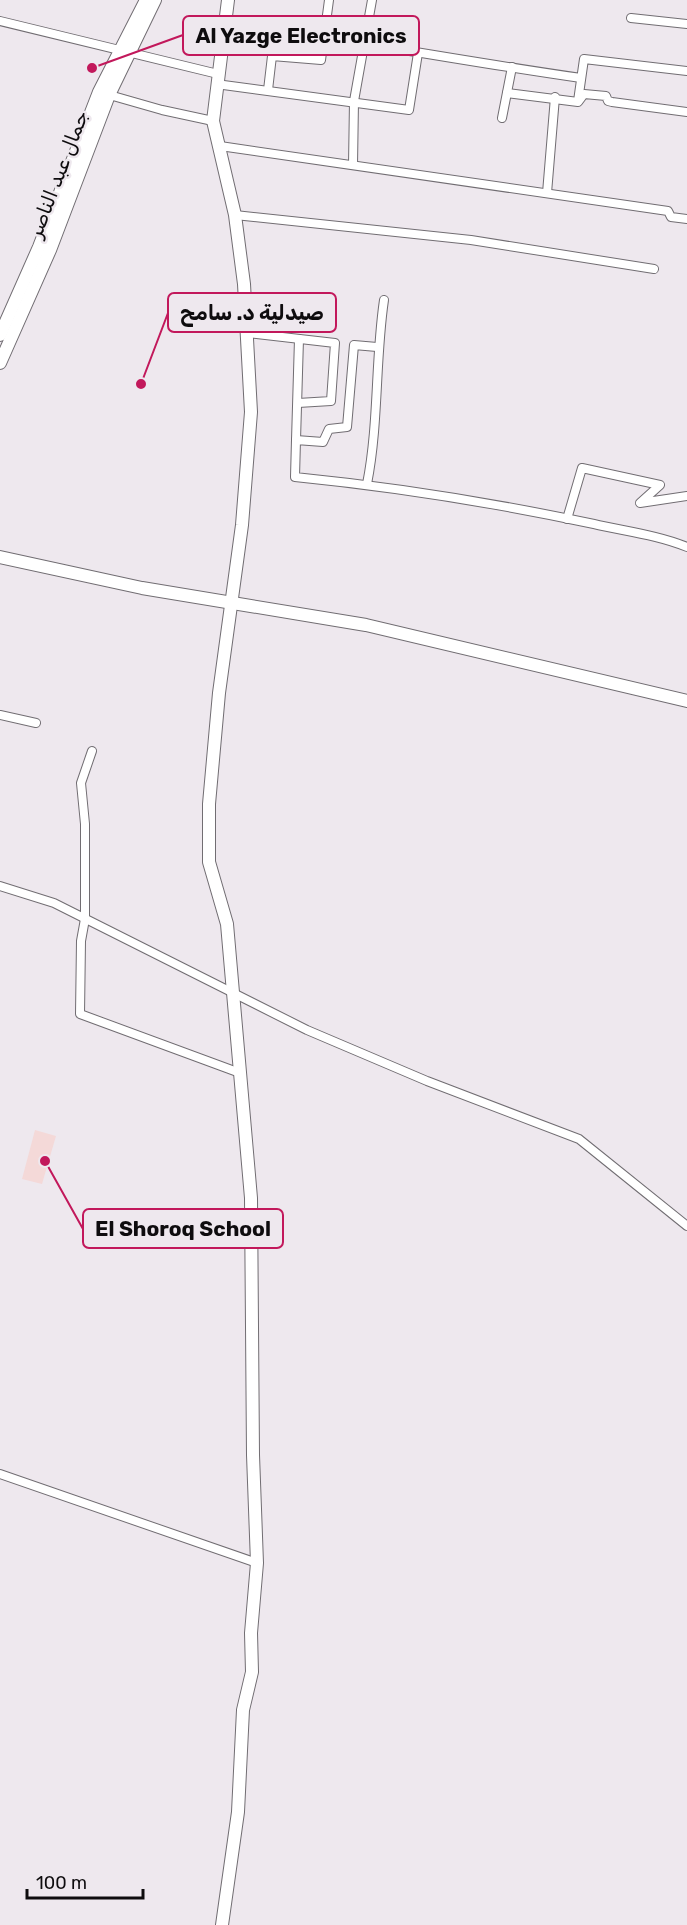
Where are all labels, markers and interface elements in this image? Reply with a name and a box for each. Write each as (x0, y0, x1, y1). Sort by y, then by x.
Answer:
callout: Al Yazge Electronics (183, 16, 419, 55)
text: Al Yazge Electronics (195, 23, 407, 48)
street label: جمال عبد الناصر (22, 107, 93, 242)
callout: صيدلية د. سامح (168, 293, 336, 332)
text: صيدلية د. سامح (180, 300, 324, 327)
callout: El Shoroq School (83, 1209, 283, 1248)
text: El Shoroq School (95, 1216, 271, 1241)
scale bar (27, 1862, 142, 1900)
text: 100 m (36, 1872, 87, 1894)

